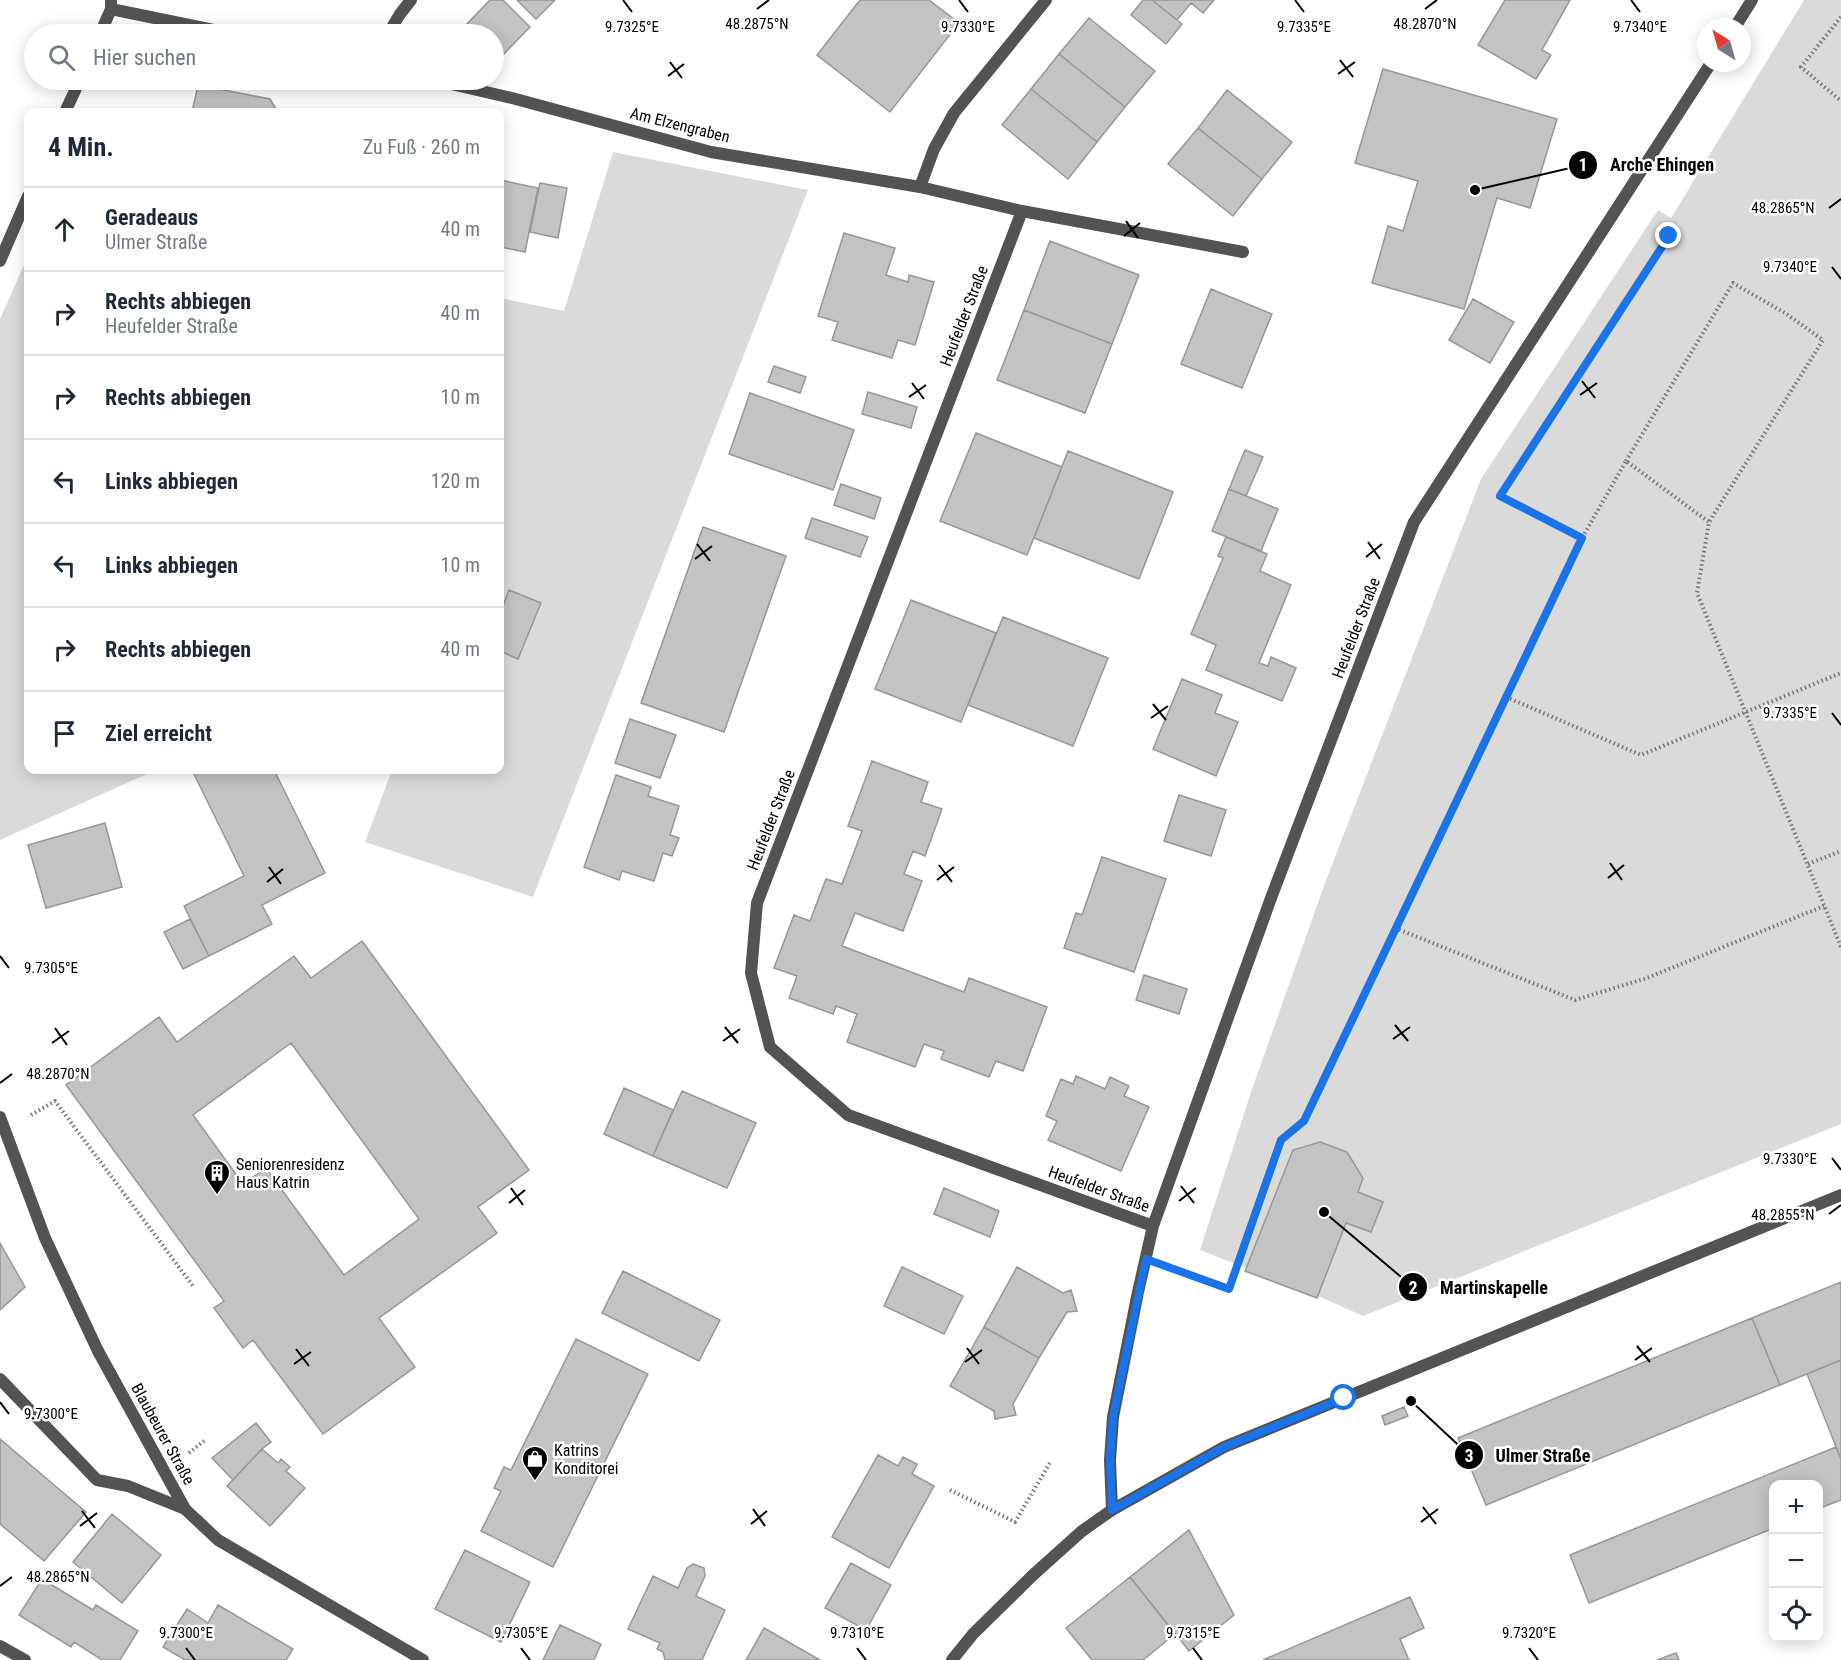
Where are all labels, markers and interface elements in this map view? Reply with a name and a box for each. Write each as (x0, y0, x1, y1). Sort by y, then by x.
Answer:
text: 48.2875°N (725, 15, 789, 33)
text: 48.2870°N (1393, 15, 1457, 33)
text: 9.7325°E (605, 18, 659, 36)
text: 9.7330°E (941, 18, 995, 36)
text: 9.7335°E (1277, 18, 1331, 36)
text: 9.7340°E (1613, 18, 1667, 36)
north arrow (1697, 18, 1751, 72)
search box (24, 24, 504, 90)
icon: search (45, 41, 78, 74)
text: Hier suchen (93, 45, 196, 70)
street label: Am Elzengraben (628, 103, 732, 147)
text: 4 Min. (48, 132, 114, 162)
text: Zu Fuß · 260 m (363, 135, 480, 159)
callout: Arche Ehingen (1568, 147, 1726, 183)
text: 1 (1578, 154, 1588, 175)
text: Arche Ehingen (1610, 154, 1714, 175)
text: 48.2865°N (1751, 199, 1815, 217)
text: Geradeaus (105, 205, 198, 230)
icon: ahead (48, 213, 81, 246)
text: 40 m (441, 217, 480, 241)
route end (1655, 222, 1681, 248)
text: Ulmer Straße (105, 230, 207, 254)
text: 9.7340°E (1763, 258, 1817, 276)
street label: Heufelder Straße (936, 263, 992, 369)
text: Rechts abbiegen (105, 289, 251, 314)
icon: right (48, 297, 81, 330)
text: 40 m (441, 301, 480, 325)
text: Heufelder Straße (105, 314, 238, 338)
icon: right (48, 381, 81, 414)
text: Rechts abbiegen (105, 385, 251, 410)
text: 10 m (441, 385, 480, 409)
icon: left (48, 465, 81, 498)
text: Links abbiegen (105, 469, 238, 494)
text: 120 m (431, 469, 480, 493)
icon: left (48, 549, 81, 582)
text: Links abbiegen (105, 553, 238, 578)
text: 10 m (441, 553, 480, 577)
street label: Heufelder Straße (1328, 575, 1384, 681)
icon: right (48, 633, 81, 666)
text: Rechts abbiegen (105, 637, 251, 662)
text: 40 m (441, 637, 480, 661)
text: 9.7335°E (1763, 704, 1817, 722)
icon: arrive (48, 717, 81, 750)
text: Ziel erreicht (105, 721, 212, 746)
street label: Heufelder Straße (743, 767, 799, 873)
text: 9.7305°E (24, 959, 78, 977)
text: 48.2870°N (26, 1065, 90, 1083)
text: 9.7330°E (1763, 1150, 1817, 1168)
place label: Seniorenresidenz Haus Katrin (236, 1155, 345, 1192)
building icon: Seniorenresidenz Haus Katrin (202, 1158, 232, 1196)
street label: Heufelder Straße (1046, 1162, 1152, 1216)
text: 48.2855°N (1751, 1206, 1815, 1224)
callout: Martinskapelle (1398, 1269, 1560, 1305)
text: 2 (1408, 1277, 1418, 1298)
text: Martinskapelle (1440, 1277, 1548, 1298)
street label: Blaubeurer Straße (127, 1380, 199, 1488)
route start (1330, 1384, 1356, 1410)
text: 9.7300°E (24, 1405, 78, 1423)
callout: Ulmer Straße (1454, 1437, 1603, 1473)
place label: Katrins Konditorei (554, 1441, 618, 1478)
shop icon: Katrins Konditorei (520, 1444, 550, 1482)
text: 3 (1464, 1445, 1474, 1466)
text: Ulmer Straße (1496, 1445, 1591, 1466)
map controls (1769, 1480, 1823, 1642)
button: + (1769, 1480, 1823, 1534)
button: − (1769, 1534, 1823, 1588)
text: 48.2865°N (26, 1568, 90, 1586)
button: locate (1769, 1588, 1823, 1642)
text: 9.7300°E (159, 1624, 213, 1642)
text: 9.7305°E (494, 1624, 548, 1642)
text: 9.7310°E (830, 1624, 884, 1642)
text: 9.7315°E (1166, 1624, 1220, 1642)
text: 9.7320°E (1502, 1624, 1556, 1642)

